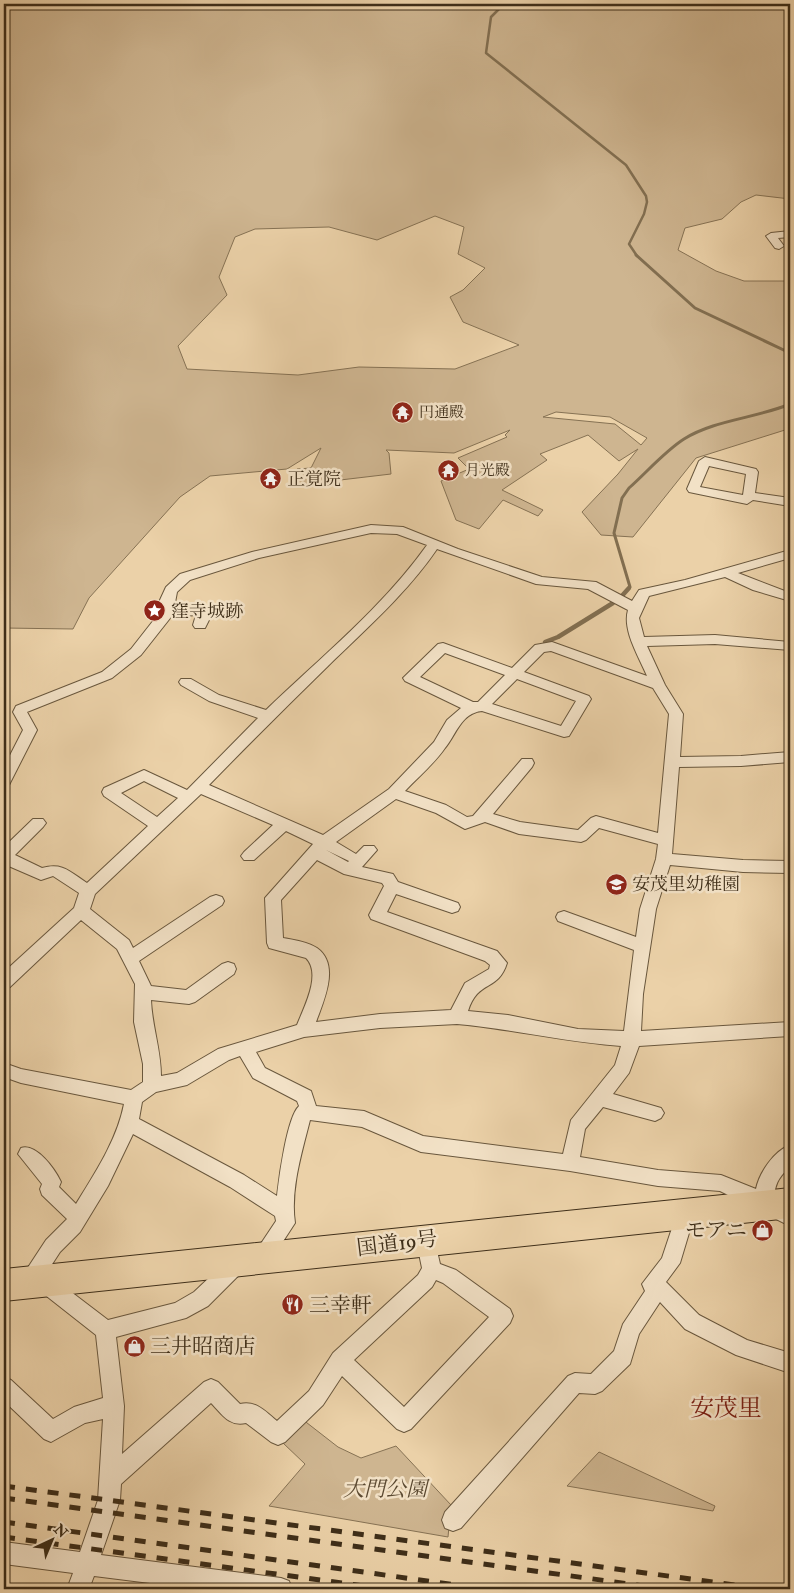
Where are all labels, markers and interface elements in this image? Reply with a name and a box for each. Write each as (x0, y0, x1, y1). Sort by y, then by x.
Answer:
temple icon: 円通殿 (391, 400, 415, 424)
place label: 円通殿 (419, 403, 464, 422)
temple icon: 月光殿 (437, 458, 461, 482)
place label: 月光殿 (465, 461, 510, 480)
temple icon: 正覚院 (259, 467, 283, 491)
place label: 正覚院 (287, 468, 341, 491)
place icon: 窪寺城跡 (143, 599, 167, 623)
place label: 窪寺城跡 (171, 600, 243, 623)
school or university icon: 安茂里幼稚園 (604, 872, 628, 896)
place label: 安茂里幼稚園 (632, 873, 740, 896)
place label: モアニ (685, 1217, 747, 1244)
shop icon: モアニ (751, 1218, 775, 1242)
street label: 国道19号 (355, 1225, 439, 1262)
place label: 三幸軒 (309, 1292, 372, 1319)
restaurant icon: 三幸軒 (281, 1293, 305, 1317)
place label: 三井昭商店 (150, 1333, 255, 1360)
shop icon: 三井昭商店 (122, 1334, 146, 1358)
district label: 安茂里 (690, 1393, 762, 1424)
park label: 大門公園 (343, 1476, 430, 1503)
north arrow (28, 1516, 78, 1566)
text: N (50, 1520, 71, 1542)

